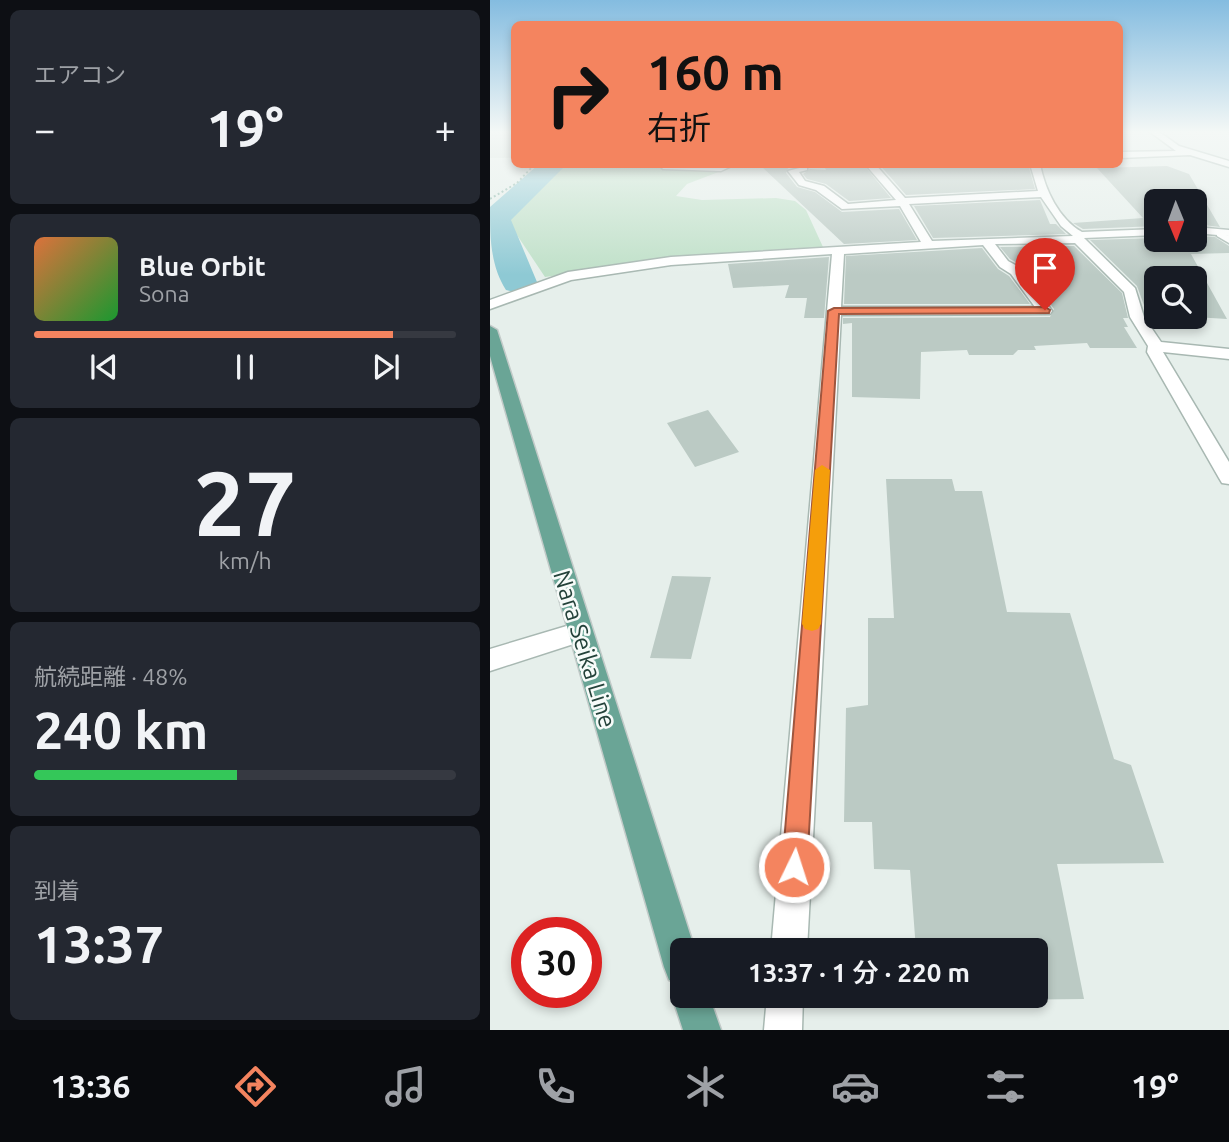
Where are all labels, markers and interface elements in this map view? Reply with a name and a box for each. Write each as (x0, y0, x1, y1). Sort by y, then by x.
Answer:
text: 160 m (647, 44, 784, 99)
icon: right (532, 49, 623, 140)
text: エアコン (34, 62, 126, 87)
text: 19° (206, 99, 284, 157)
text: − (34, 108, 55, 150)
text: + (435, 108, 456, 150)
text: 右折 (647, 109, 711, 145)
north arrow (1144, 189, 1208, 252)
map controls (1144, 189, 1207, 329)
pin (1015, 238, 1075, 310)
icon: arrive (1026, 249, 1064, 287)
text: Blue Orbit (139, 252, 266, 281)
button: search (1144, 266, 1207, 329)
text: Sona (139, 281, 189, 306)
icon: previous (85, 348, 123, 386)
icon: pause (226, 348, 264, 386)
icon: next (367, 348, 405, 386)
text: 27 (194, 451, 296, 553)
text: km/h (218, 548, 272, 573)
street label: Nara Seika Line (548, 567, 622, 731)
text: 航続距離 · 48% (34, 664, 187, 689)
text: 240 km (34, 701, 208, 759)
position arrow (757, 830, 831, 904)
text: 到着 (34, 878, 80, 903)
text: 13:37 (34, 915, 164, 973)
speed limit sign: 30 (511, 917, 602, 1008)
text: 13:37 · 1 分 · 220 m (748, 958, 970, 987)
icon: directions (231, 1062, 280, 1111)
icon: music (381, 1062, 430, 1111)
icon: phone (531, 1062, 580, 1111)
icon: climate (681, 1062, 730, 1111)
icon: car (831, 1062, 880, 1111)
icon: filters (981, 1062, 1030, 1111)
text: 13:36 (50, 1068, 131, 1104)
text: 19° (1131, 1068, 1179, 1104)

